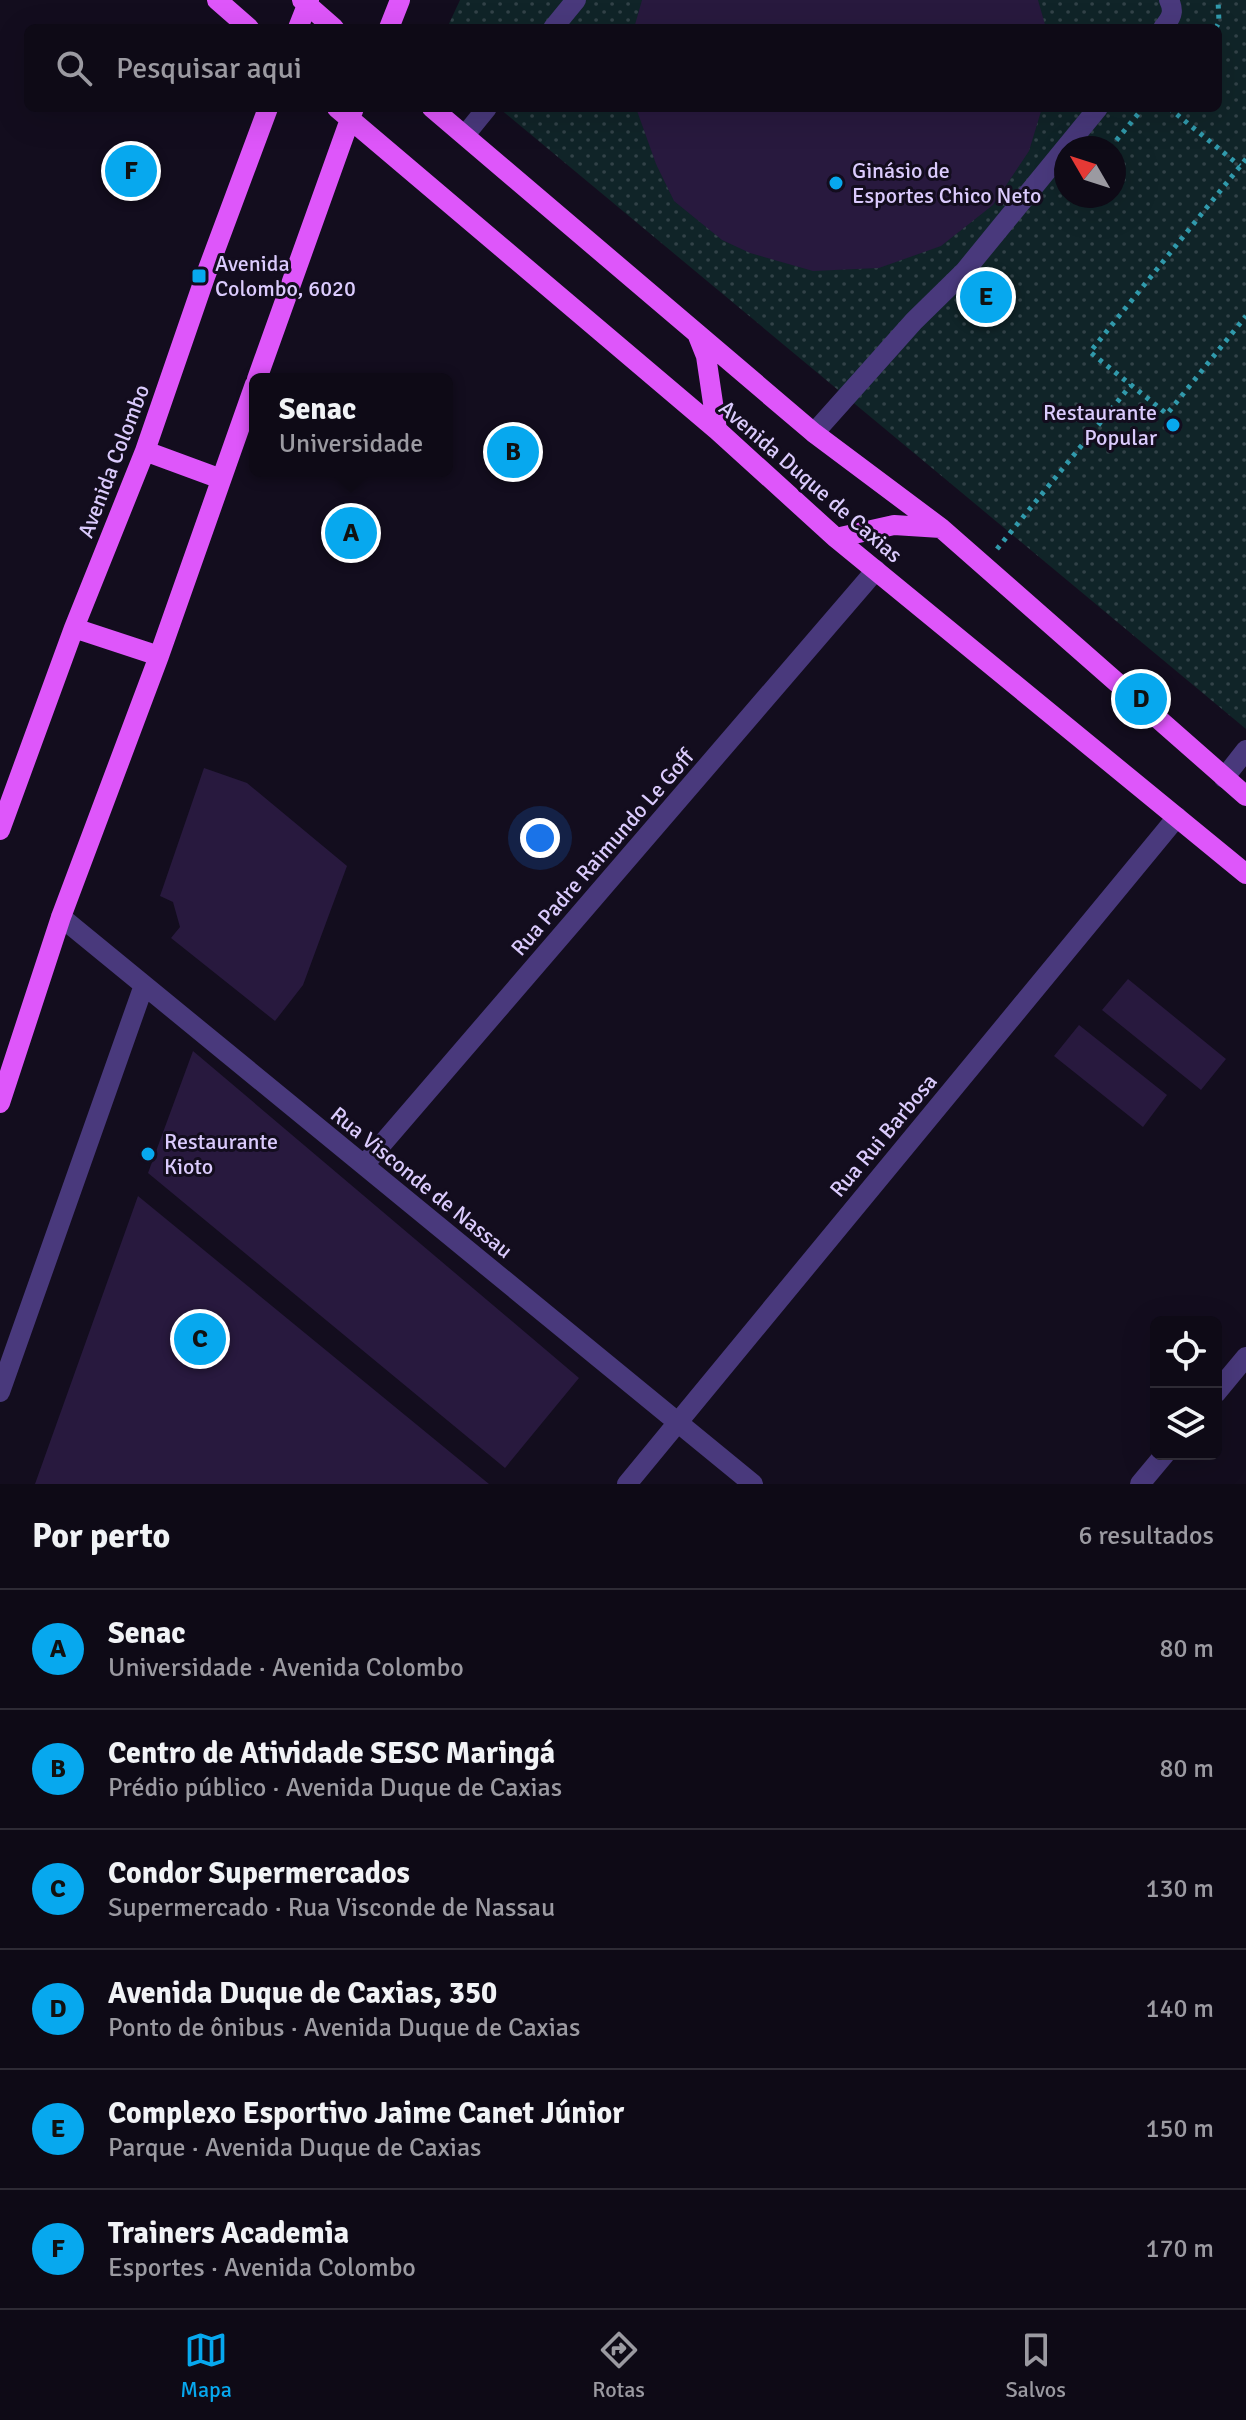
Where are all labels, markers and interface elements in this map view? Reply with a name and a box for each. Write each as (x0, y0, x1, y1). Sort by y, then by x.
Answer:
search box (24, 24, 1222, 112)
icon: search (52, 46, 96, 90)
text: Pesquisar aqui (116, 50, 302, 87)
north arrow (1054, 136, 1126, 208)
pin: F (105, 141, 157, 201)
place label: Ginásio de Esportes Chico Neto (852, 157, 1041, 209)
marker: Ginásio de Esportes Chico Neto (827, 174, 845, 192)
place label: Avenida Colombo, 6020 (215, 250, 356, 302)
marker: Avenida Colombo, 6020 (190, 267, 208, 285)
pin: E (960, 267, 1012, 327)
popup (249, 373, 453, 477)
street label: Avenida Colombo (72, 381, 155, 542)
text: Senac (279, 391, 356, 428)
street label: Avenida Duque de Caxias (714, 394, 908, 568)
place label: Restaurante Popular (1043, 399, 1157, 451)
marker: Restaurante Popular (1164, 416, 1182, 434)
pin: B (487, 422, 539, 482)
text: Universidade (279, 428, 423, 460)
pin: A (325, 503, 377, 563)
pin: D (1115, 669, 1167, 729)
street label: Rua Padre Raimundo Le Goff (505, 743, 700, 961)
your location (520, 818, 560, 858)
street label: Rua Rui Barbosa (824, 1068, 943, 1202)
street label: Rua Visconde de Nassau (325, 1101, 518, 1264)
place label: Restaurante Kioto (164, 1128, 278, 1180)
marker: Restaurante Kioto (139, 1145, 157, 1163)
pin: C (174, 1309, 226, 1369)
map controls (1150, 1316, 1222, 1460)
button: locate (1150, 1316, 1222, 1388)
button: layers (1150, 1388, 1222, 1460)
text: Por perto (32, 1515, 170, 1557)
text: 6 resultados (1078, 1520, 1214, 1552)
text: Senac (108, 1615, 186, 1652)
text: A (50, 1633, 66, 1665)
text: 80 m (1159, 1633, 1214, 1665)
text: Universidade · Avenida Colombo (108, 1652, 464, 1684)
text: Centro de Atividade SESC Maringá (108, 1735, 555, 1772)
text: B (50, 1753, 66, 1785)
text: 80 m (1159, 1753, 1214, 1785)
text: Prédio público · Avenida Duque de Caxias (108, 1772, 562, 1804)
text: Condor Supermercados (108, 1855, 410, 1892)
text: C (50, 1873, 66, 1905)
text: 130 m (1145, 1873, 1214, 1905)
text: Supermercado · Rua Visconde de Nassau (108, 1892, 555, 1924)
text: Avenida Duque de Caxias, 350 (108, 1975, 497, 2012)
text: D (49, 1993, 67, 2025)
text: 140 m (1145, 1993, 1214, 2025)
text: Ponto de ônibus · Avenida Duque de Caxias (108, 2012, 580, 2044)
text: Complexo Esportivo Jaime Canet Júnior (108, 2095, 624, 2132)
text: E (51, 2113, 65, 2145)
text: 150 m (1145, 2113, 1214, 2145)
text: Parque · Avenida Duque de Caxias (108, 2132, 481, 2164)
text: Trainers Academia (108, 2215, 349, 2252)
text: F (51, 2233, 65, 2265)
text: 170 m (1145, 2233, 1214, 2265)
text: Esportes · Avenida Colombo (108, 2252, 416, 2284)
tab: Mapa (180, 2328, 232, 2403)
tab: Rotas (592, 2328, 645, 2403)
tab: Salvos (1005, 2328, 1066, 2403)

